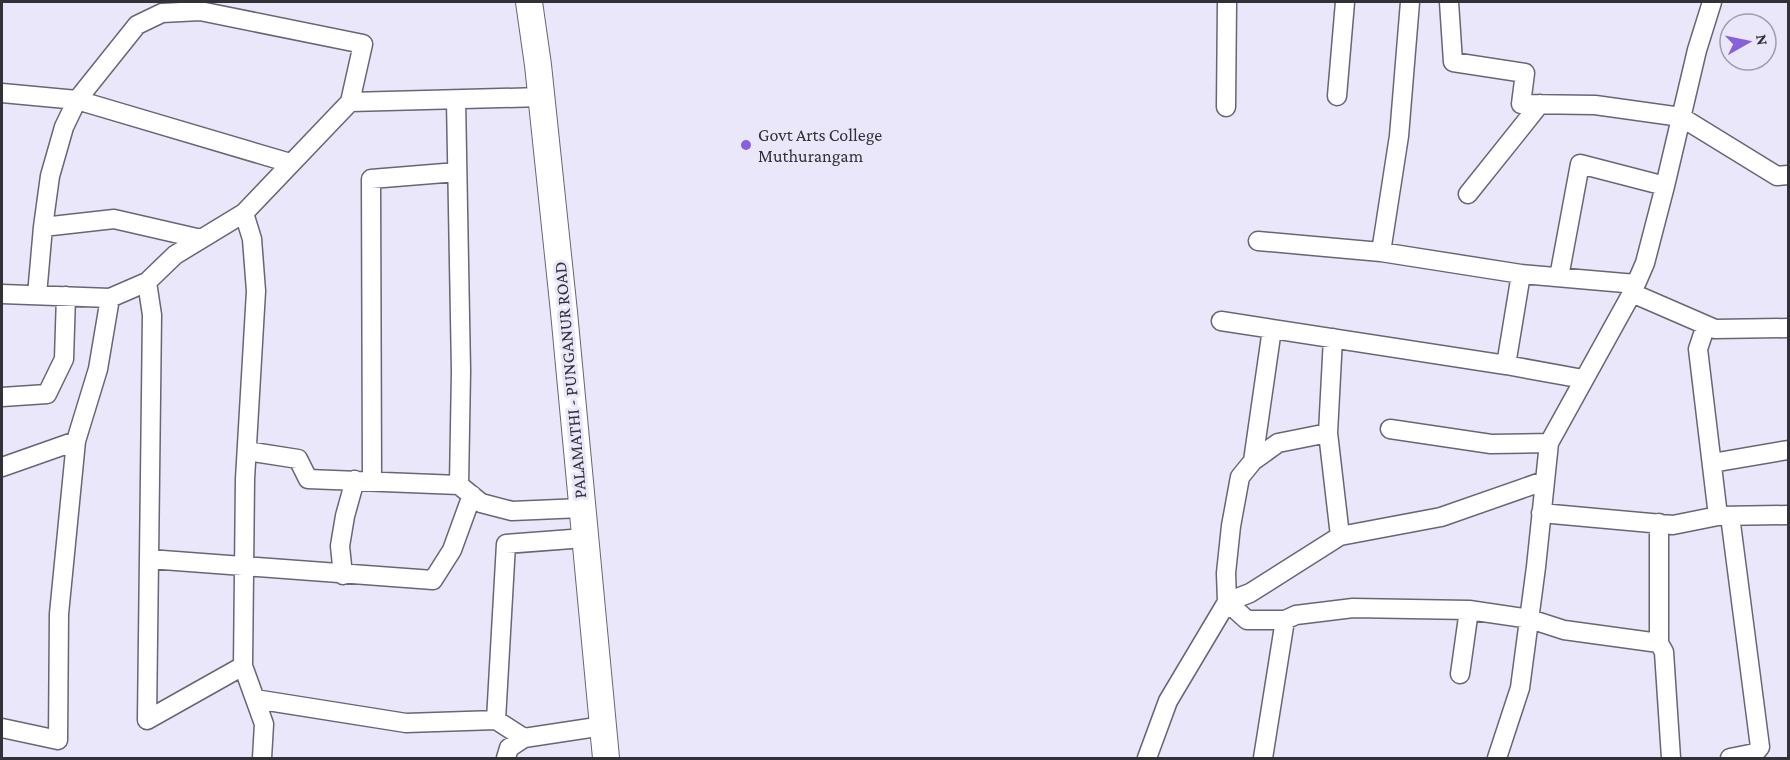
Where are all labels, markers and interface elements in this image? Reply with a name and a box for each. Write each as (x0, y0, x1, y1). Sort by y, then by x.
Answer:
north arrow (1718, 12, 1778, 72)
text: N (1753, 33, 1772, 47)
place label: Govt Arts College Muthurangam (758, 125, 882, 166)
marker: Govt Arts College Muthurangam (739, 138, 753, 152)
street label: PALAMATHI - PUNGANUR ROAD (550, 261, 590, 499)

